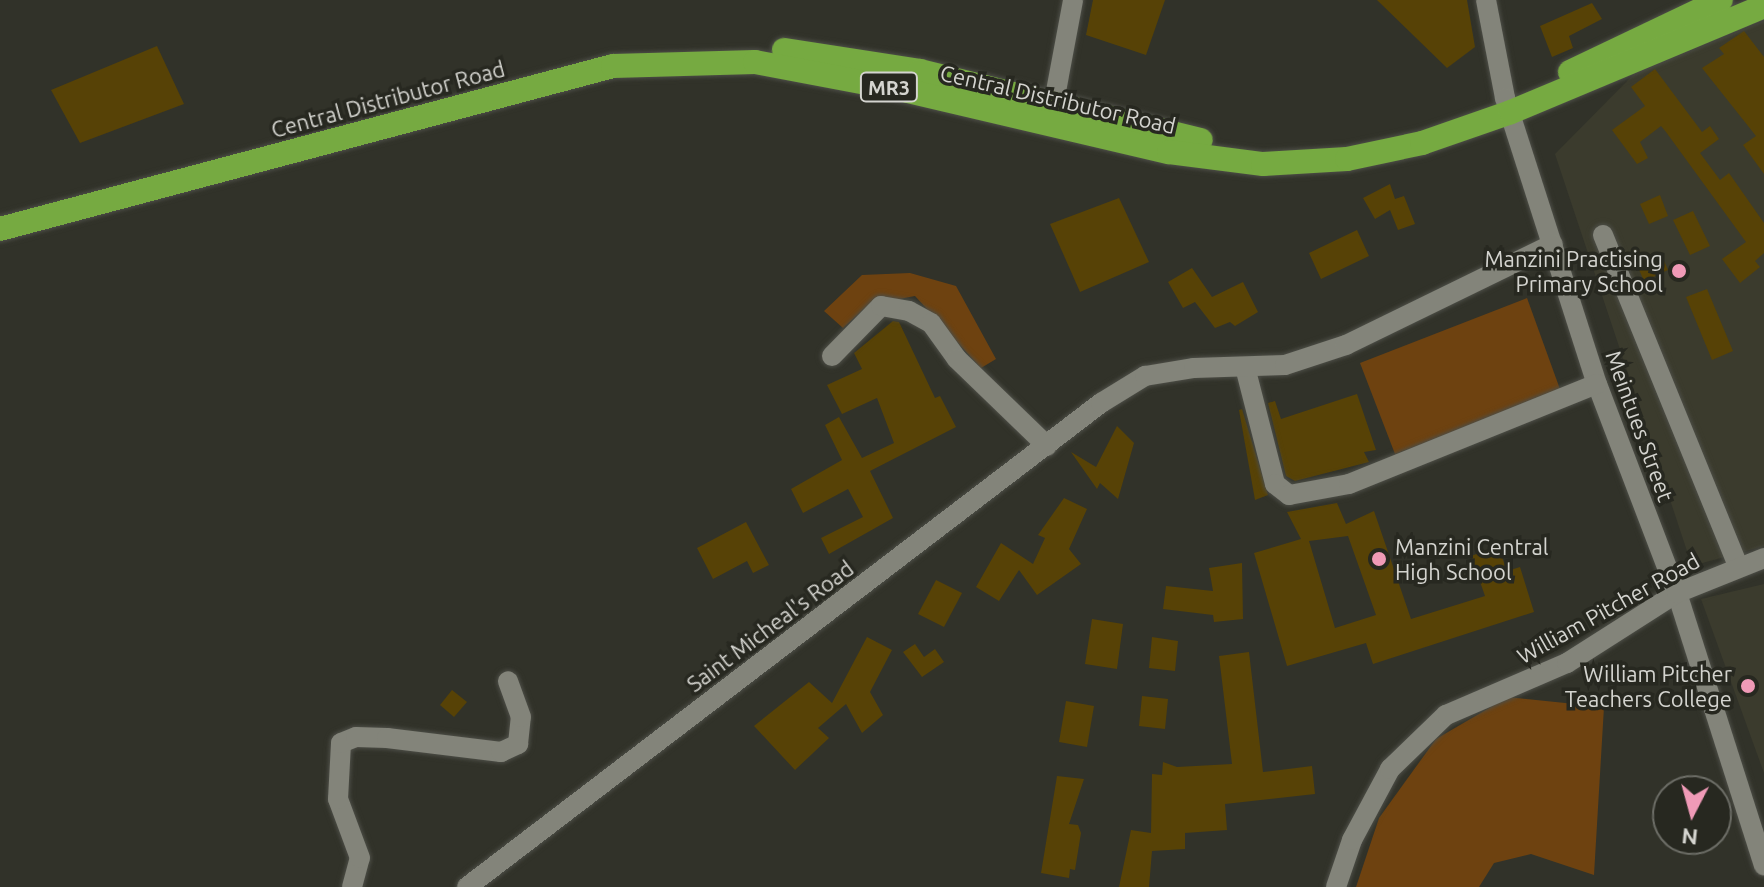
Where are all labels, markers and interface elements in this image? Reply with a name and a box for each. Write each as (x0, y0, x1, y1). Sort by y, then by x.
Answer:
street label: Central Distributor Road (268, 55, 508, 143)
street label: Central Distributor Road (938, 59, 1178, 139)
road number: MR3 (859, 71, 919, 103)
place label: Manzini Practising Primary School (1484, 245, 1663, 296)
marker: Manzini Practising Primary School (1670, 262, 1688, 280)
street label: Meintues Street (1600, 347, 1680, 505)
place label: Manzini Central High School (1395, 533, 1549, 584)
street label: William Pitcher Road (1512, 547, 1704, 669)
marker: Manzini Central High School (1370, 550, 1388, 568)
street label: Saint Micheal's Road (682, 555, 858, 697)
place label: William Pitcher Teachers College (1565, 660, 1732, 712)
marker: William Pitcher Teachers College (1739, 677, 1757, 695)
north arrow (1652, 775, 1732, 855)
text: N (1680, 824, 1699, 851)

